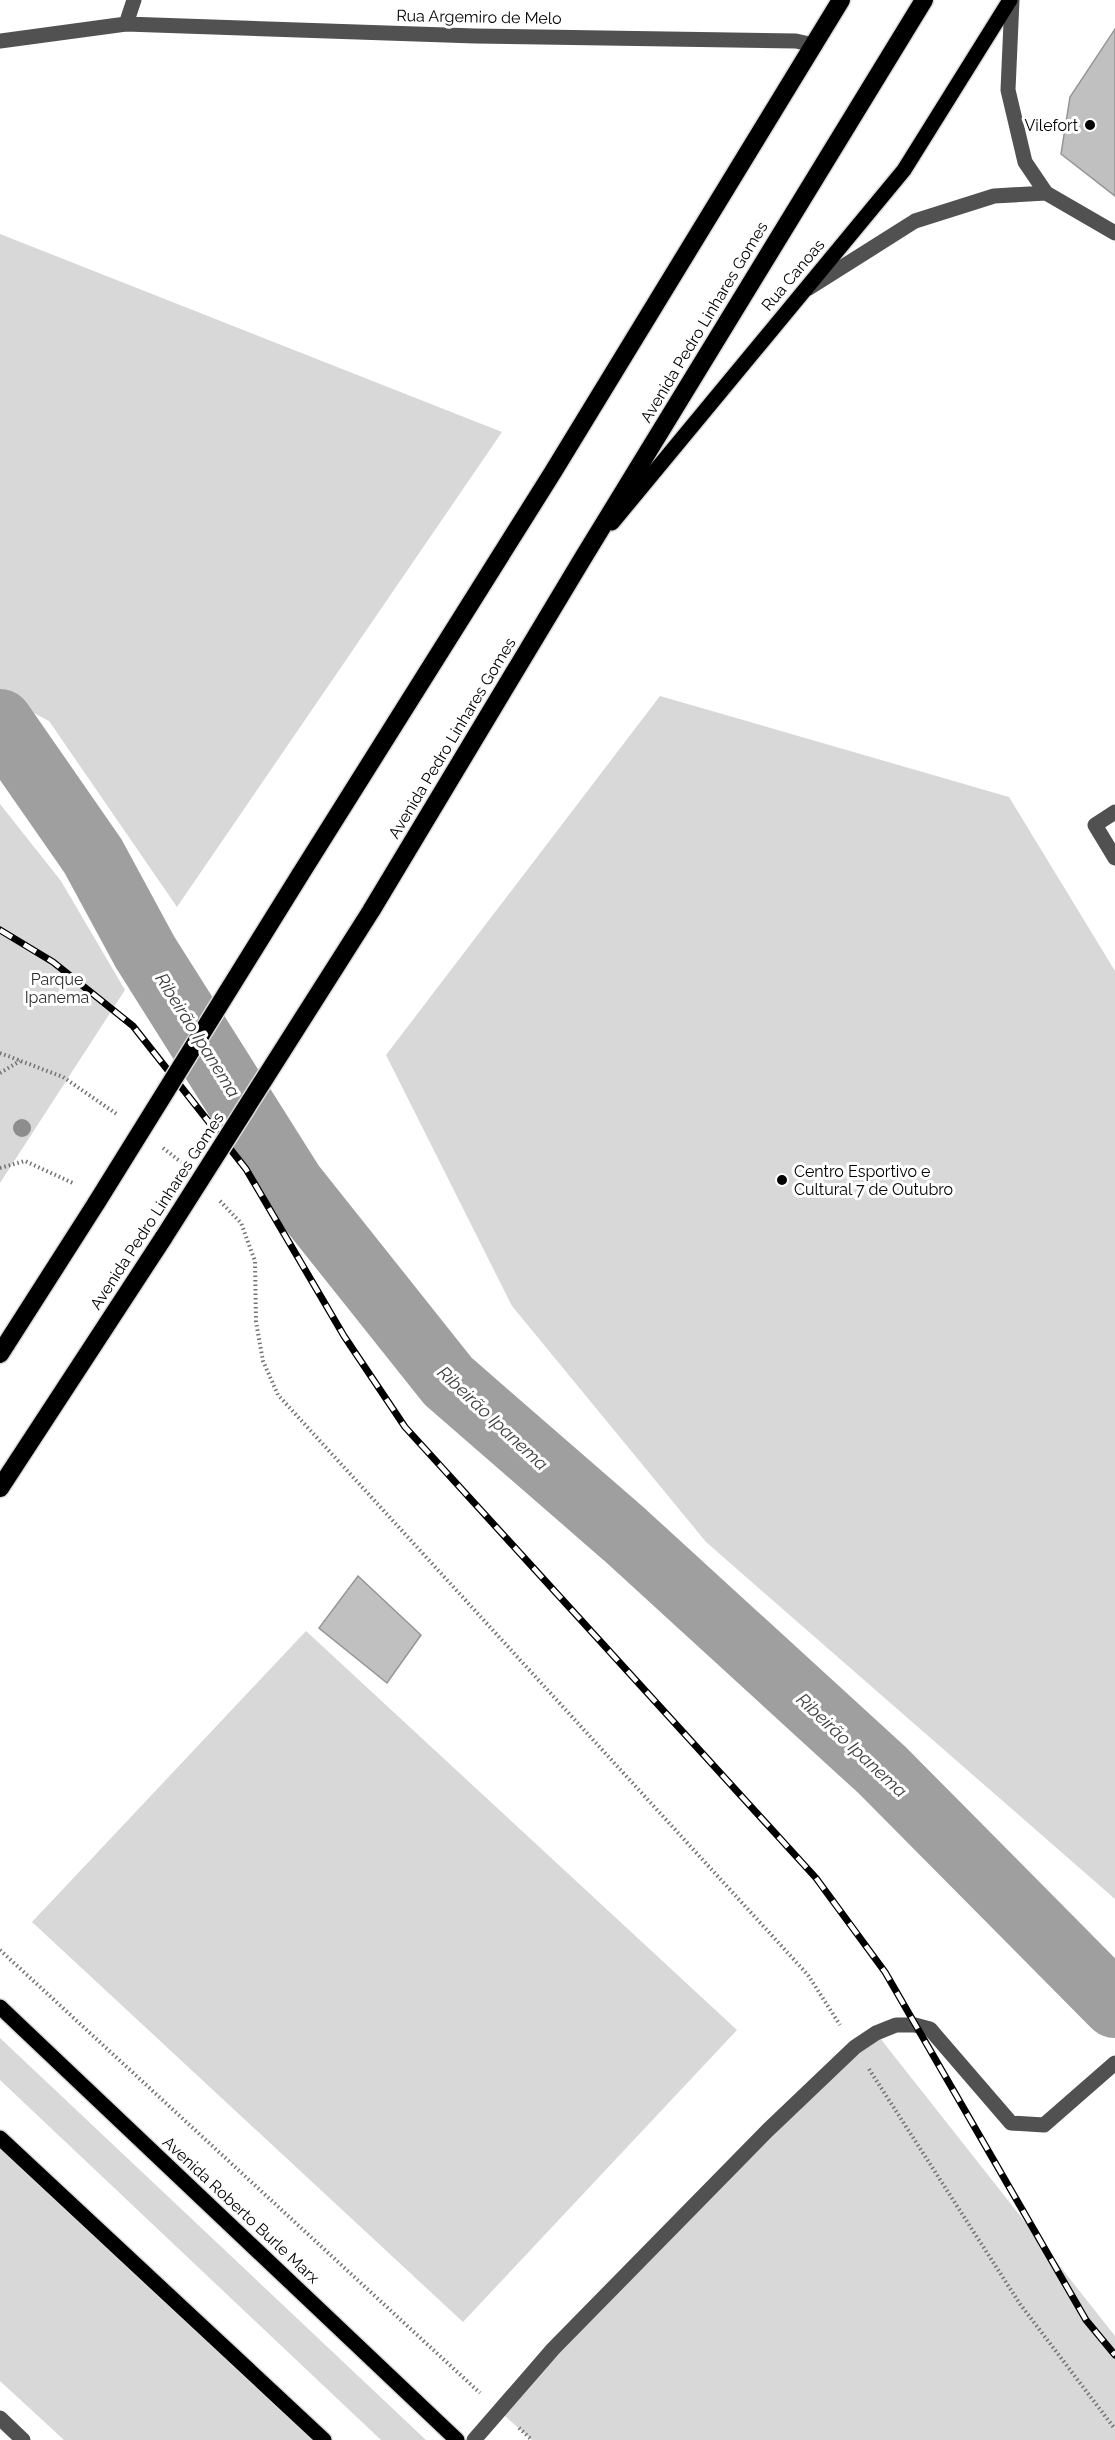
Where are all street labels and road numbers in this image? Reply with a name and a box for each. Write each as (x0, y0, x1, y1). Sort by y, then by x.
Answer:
street label: Rua Argemiro de Melo (396, 6, 562, 28)
street label: Avenida Pedro Linhares Gomes (636, 218, 772, 426)
street label: Rua Canoas (758, 235, 829, 315)
street label: Avenida Pedro Linhares Gomes (384, 634, 520, 842)
street label: Avenida Pedro Linhares Gomes (86, 1109, 228, 1313)
street label: Avenida Roberto Burle Marx (159, 2133, 323, 2287)

